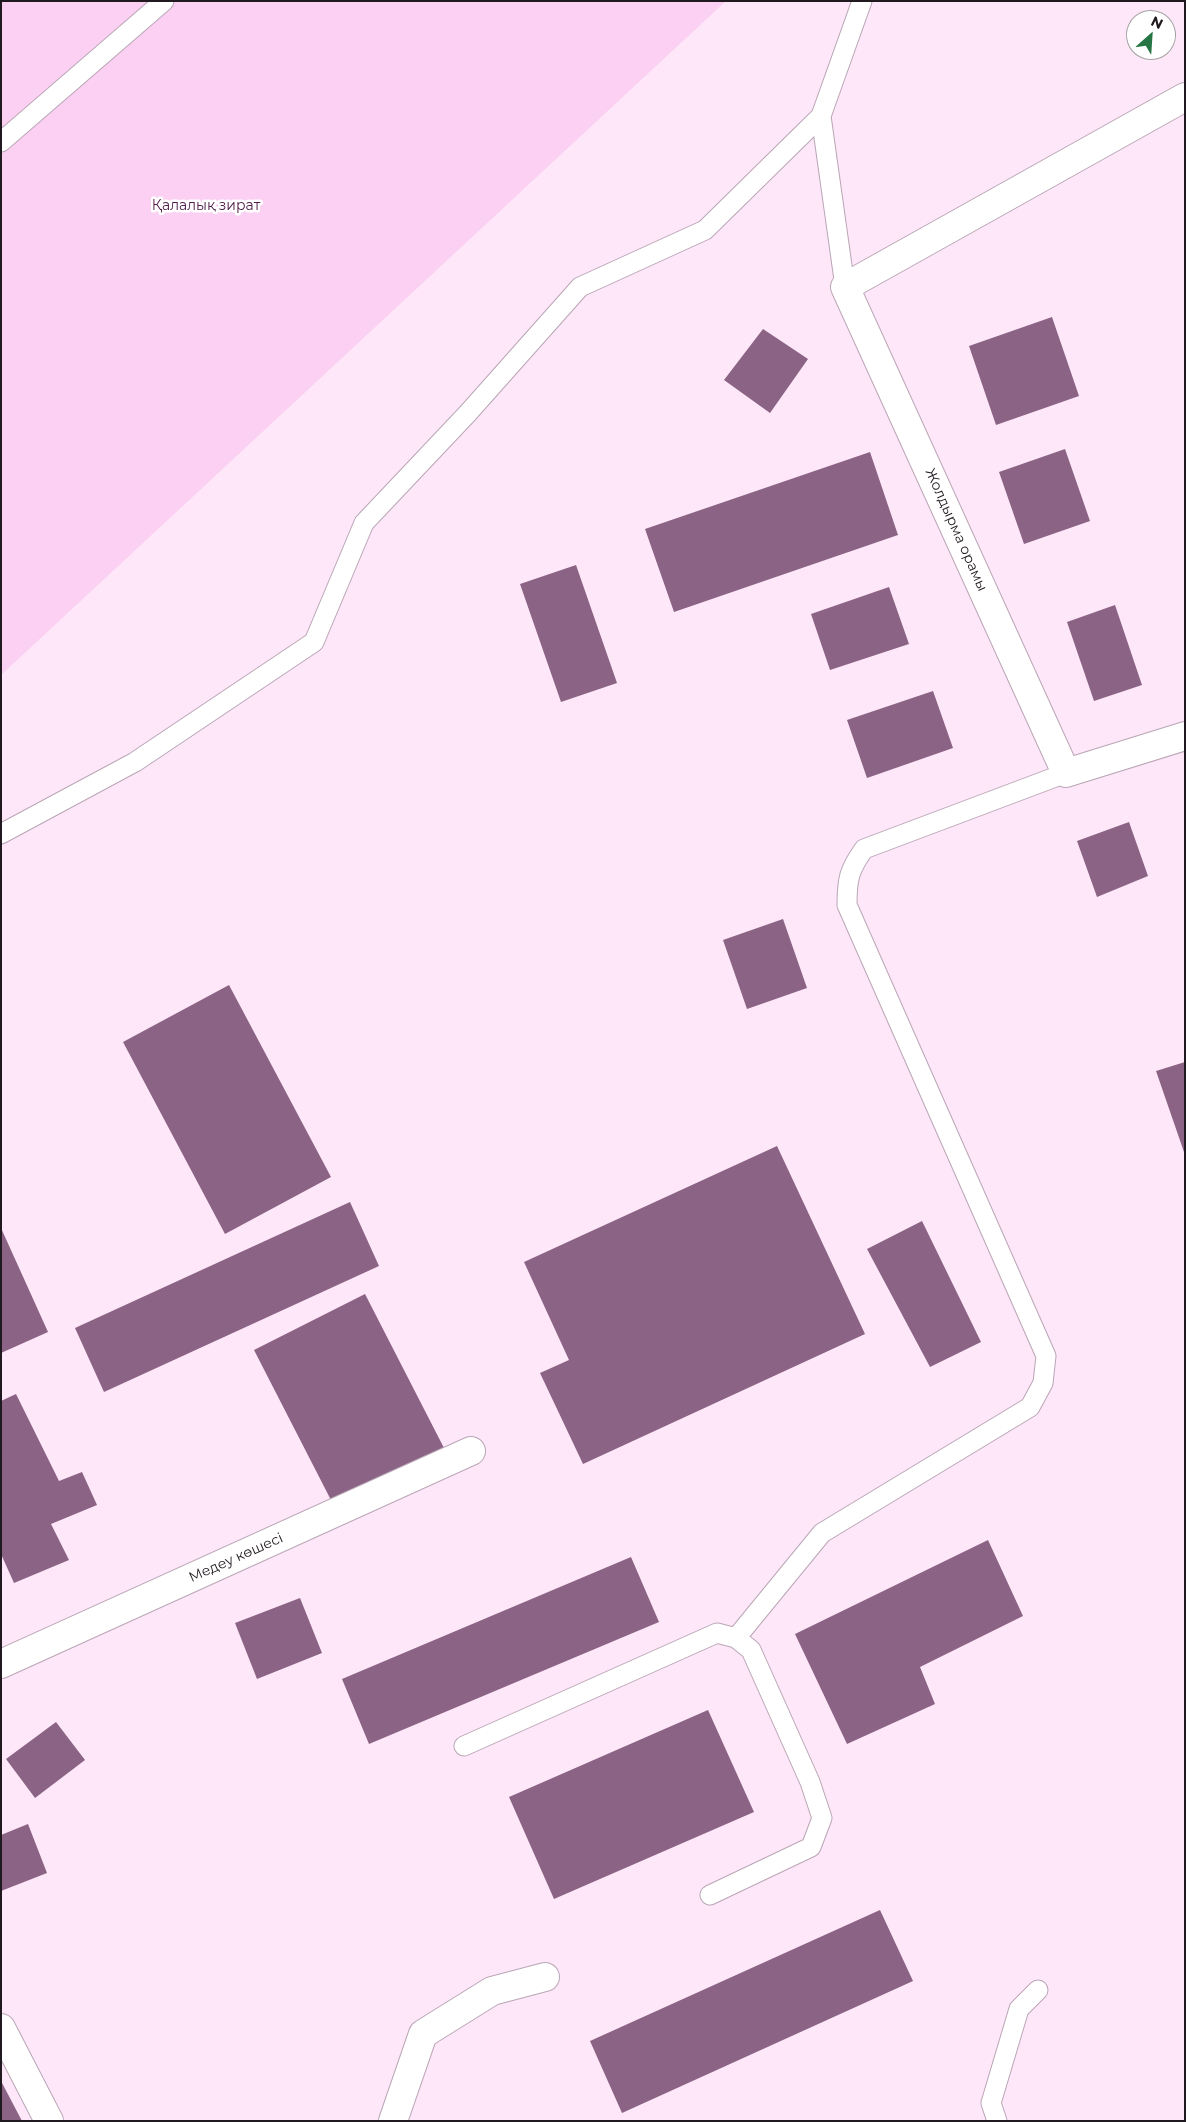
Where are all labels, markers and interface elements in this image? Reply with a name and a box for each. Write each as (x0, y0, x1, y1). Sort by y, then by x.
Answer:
north arrow (1126, 10, 1176, 60)
text: N (1148, 12, 1166, 33)
park label: Қалалық зират (152, 198, 260, 214)
street label: Жолдырма орамы (921, 466, 991, 594)
street label: Медеу көшесі (186, 1530, 286, 1586)

